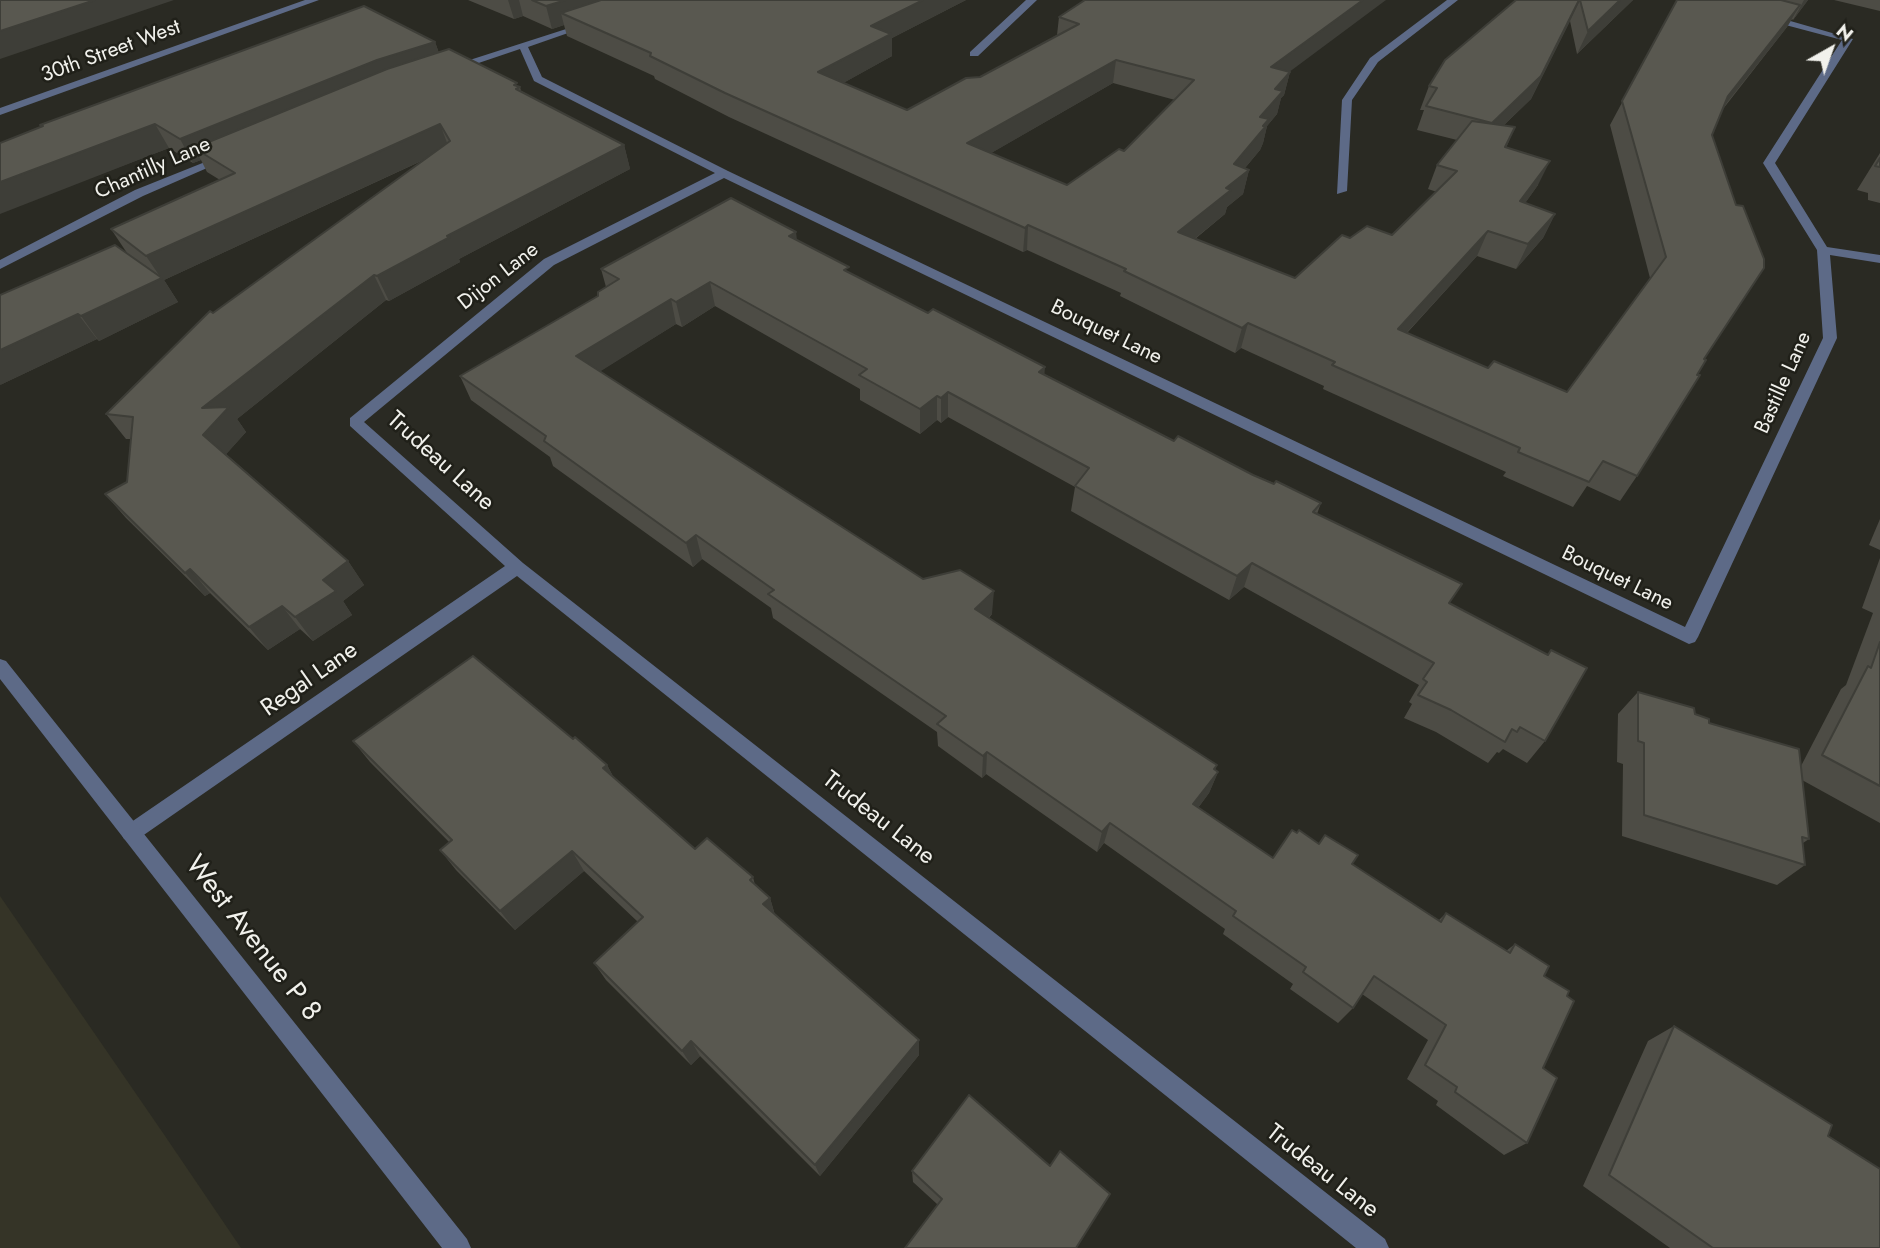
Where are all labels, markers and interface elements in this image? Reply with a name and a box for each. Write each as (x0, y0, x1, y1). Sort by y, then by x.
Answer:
north arrow (1796, 14, 1866, 84)
street label: 30th Street West (38, 15, 184, 89)
text: N (1830, 17, 1859, 48)
street label: Chantilly Lane (91, 132, 215, 206)
street label: Dijon Lane (454, 238, 544, 316)
street label: Bouquet Lane (1046, 295, 1166, 371)
street label: Bastille Lane (1750, 328, 1818, 438)
street label: Trudeau Lane (380, 406, 500, 518)
street label: Bouquet Lane (1557, 541, 1677, 617)
street label: Regal Lane (256, 636, 364, 724)
street label: Trudeau Lane (816, 766, 940, 872)
street label: West Avenue P 8 (177, 849, 327, 1029)
street label: Trudeau Lane (1260, 1119, 1384, 1225)

